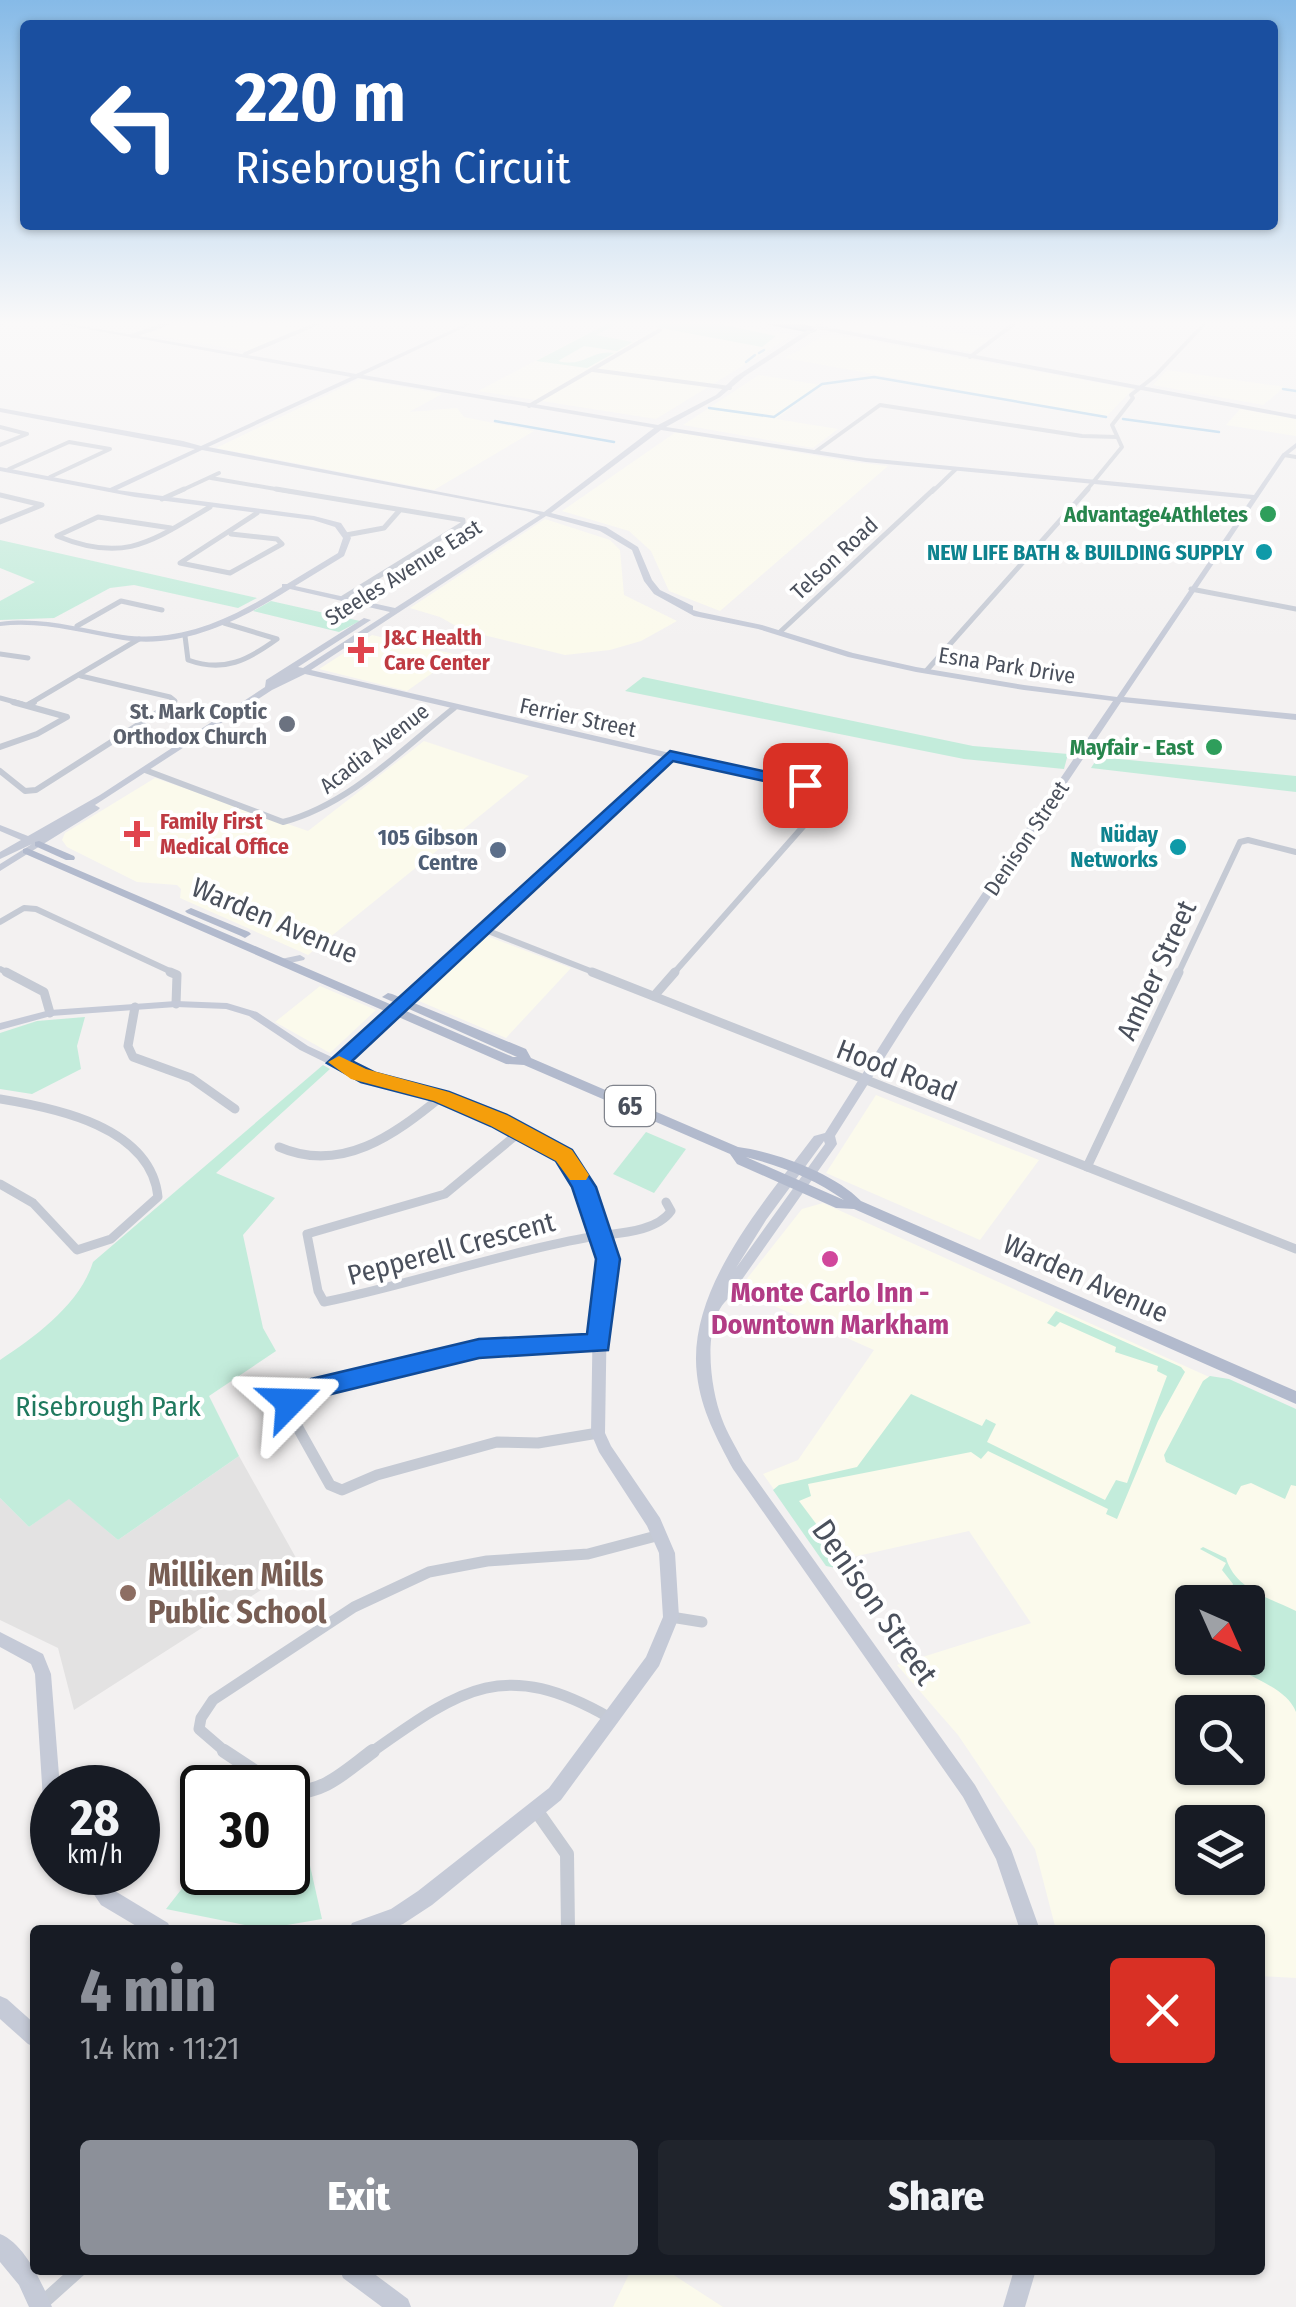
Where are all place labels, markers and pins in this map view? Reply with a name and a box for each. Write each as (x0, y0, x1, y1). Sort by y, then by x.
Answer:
place label: Advantage4Athletes (1063, 501, 1248, 528)
marker: Advantage4Athletes (1257, 503, 1279, 525)
place label: NEW LIFE BATH & BUILDING SUPPLY (927, 539, 1245, 566)
marker: NEW LIFE BATH & BUILDING SUPPLY (1253, 541, 1275, 563)
place label: J&C Health Care Center (383, 624, 491, 676)
marker: J&C Health Care Center (348, 637, 374, 663)
place label: St. Mark Coptic Orthodox Church (113, 698, 267, 750)
marker: St. Mark Coptic Orthodox Church (276, 713, 298, 735)
place label: Mayfair - East (1070, 734, 1194, 761)
marker: Mayfair - East (1203, 736, 1225, 758)
pin (763, 743, 848, 828)
place label: Family First Medical Office (160, 808, 289, 860)
marker: Family First Medical Office (124, 821, 150, 847)
place label: Nüday Networks (1070, 821, 1159, 873)
place label: 105 Gibson Centre (378, 824, 478, 876)
marker: Nüday Networks (1167, 836, 1189, 858)
marker: 105 Gibson Centre (487, 839, 509, 861)
marker: Monte Carlo Inn - Downtown Markham (819, 1248, 841, 1270)
place label: Monte Carlo Inn - Downtown Markham (711, 1276, 949, 1341)
place label: Milliken Mills Public School (148, 1556, 327, 1631)
marker: Milliken Mills Public School (117, 1582, 139, 1604)

